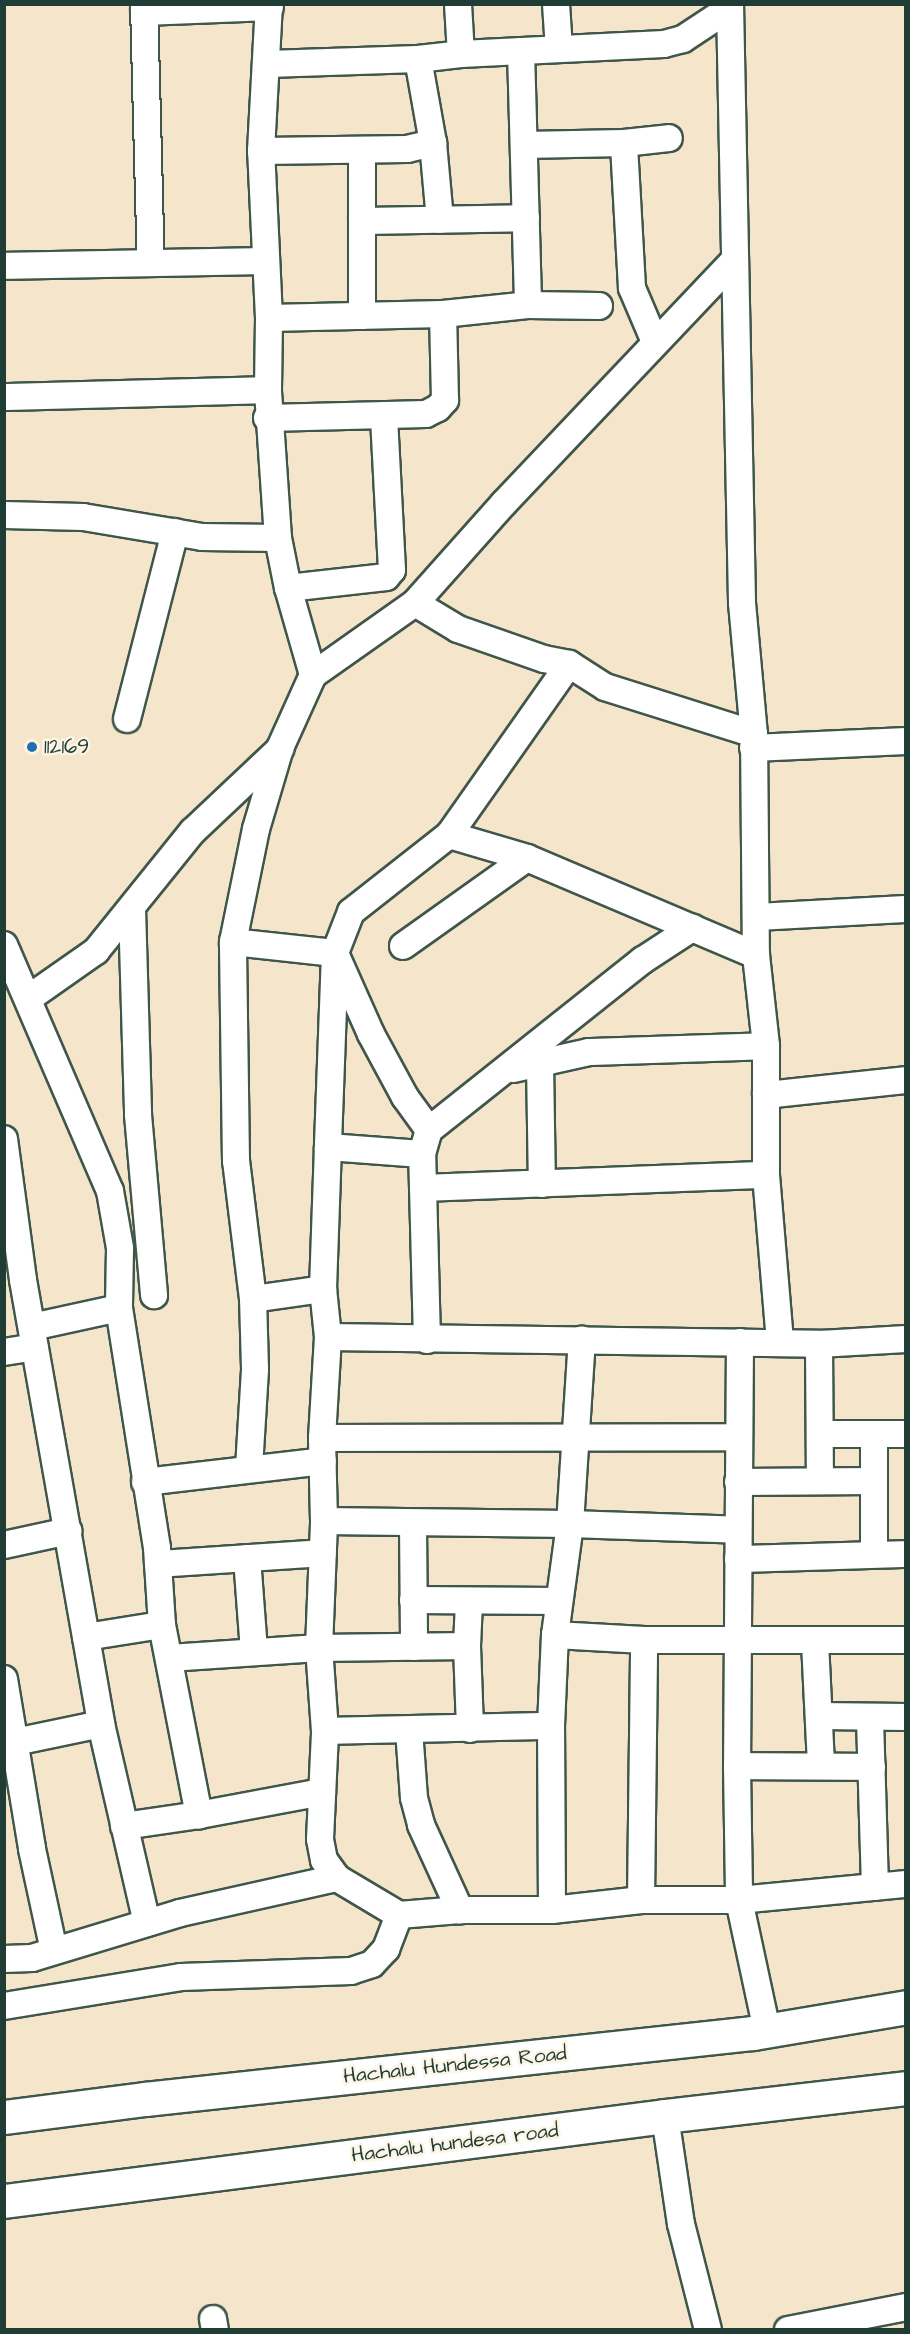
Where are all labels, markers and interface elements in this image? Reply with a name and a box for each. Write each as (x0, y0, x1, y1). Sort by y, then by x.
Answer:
place label: 112169 (44, 734, 89, 760)
marker: 112169 (25, 740, 39, 754)
street label: Hachalu Hundessa Road (342, 2041, 568, 2089)
street label: Hachalu hundesa road (350, 2118, 560, 2168)

